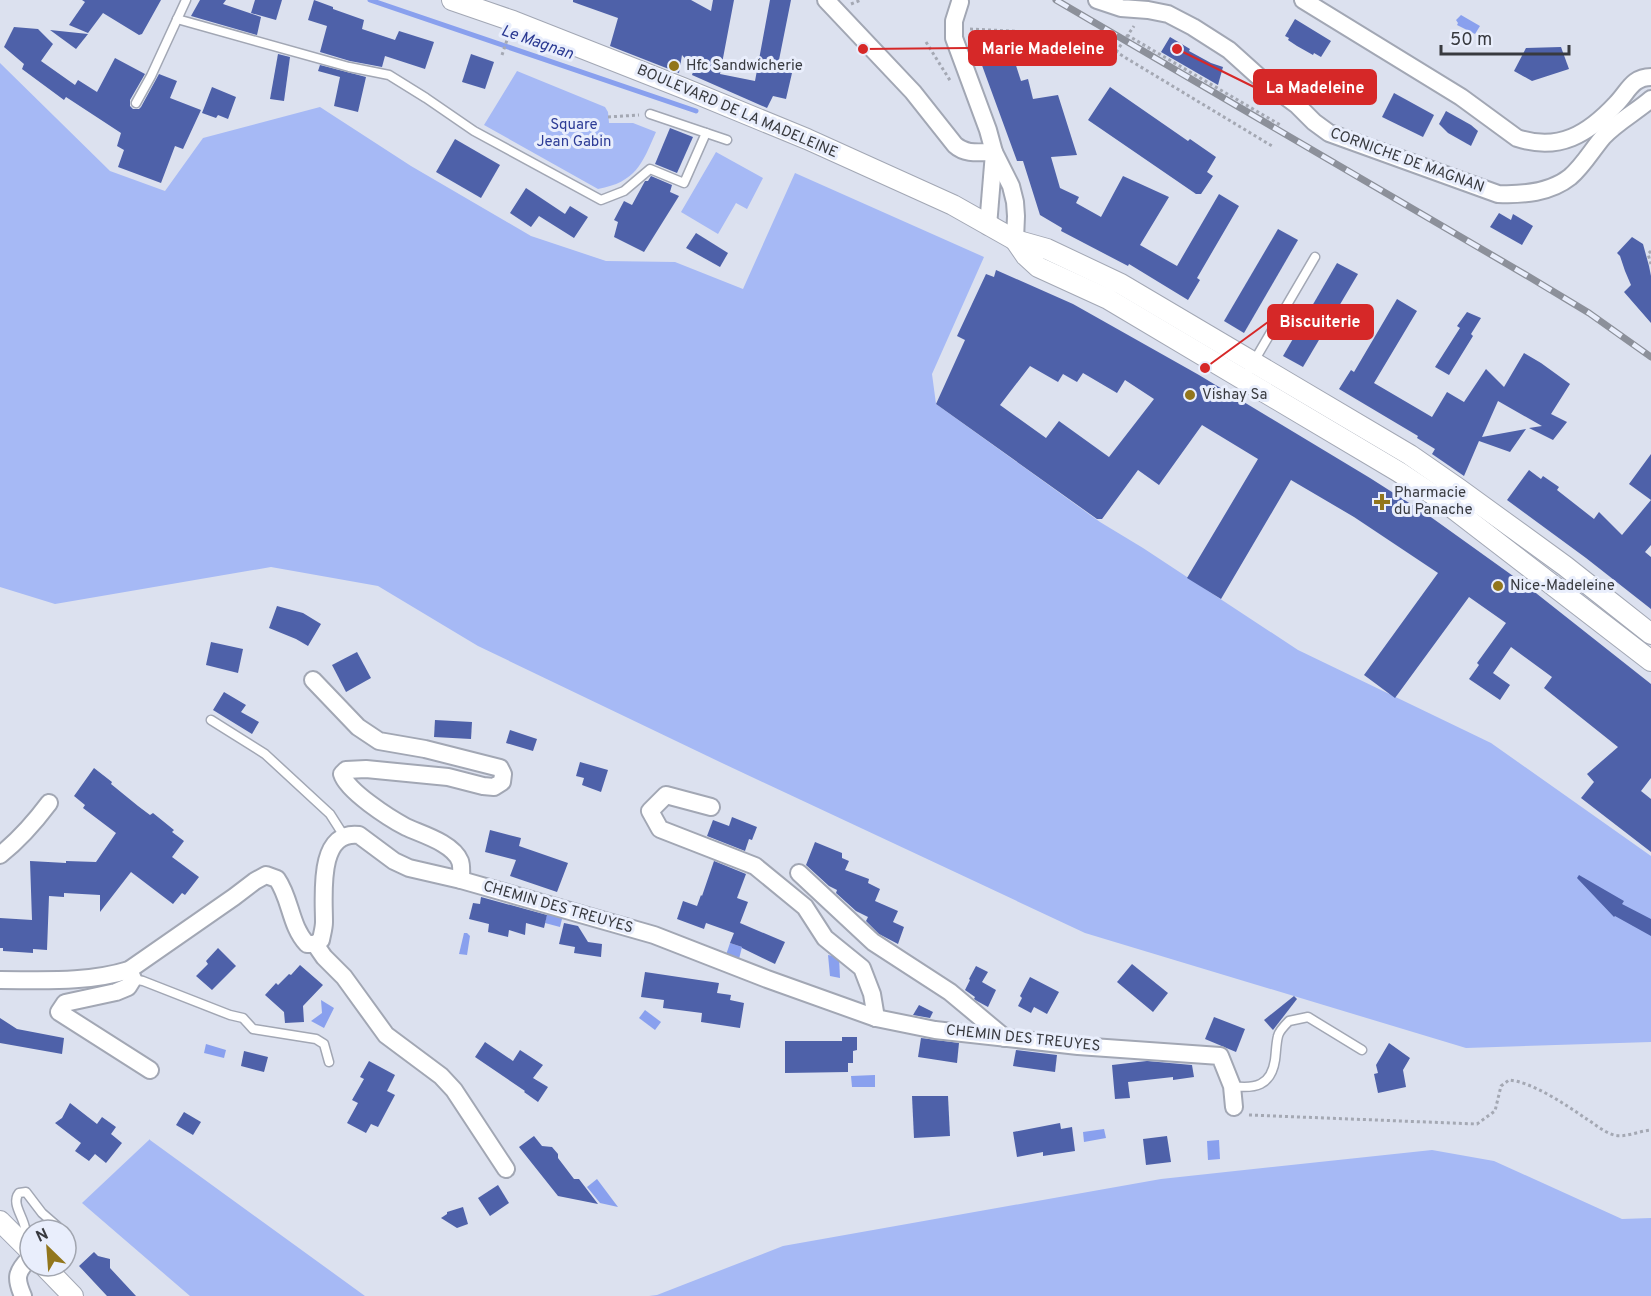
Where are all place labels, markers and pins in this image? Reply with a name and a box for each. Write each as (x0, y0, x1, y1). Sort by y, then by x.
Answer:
callout: Marie Madeleine (969, 31, 1116, 65)
place label: Hfc Sandwicherie (686, 57, 803, 76)
marker: Hfc Sandwicherie (667, 59, 681, 73)
callout: La Madeleine (1254, 70, 1376, 104)
callout: Biscuiterie (1268, 305, 1373, 339)
place label: Vishay Sa (1202, 386, 1267, 405)
marker: Vishay Sa (1183, 388, 1197, 402)
place label: Pharmacie du Panache (1394, 484, 1473, 520)
marker: Pharmacie du Panache (1375, 495, 1389, 509)
place label: Nice-Madeleine (1510, 577, 1615, 596)
marker: Nice-Madeleine (1491, 579, 1505, 593)

